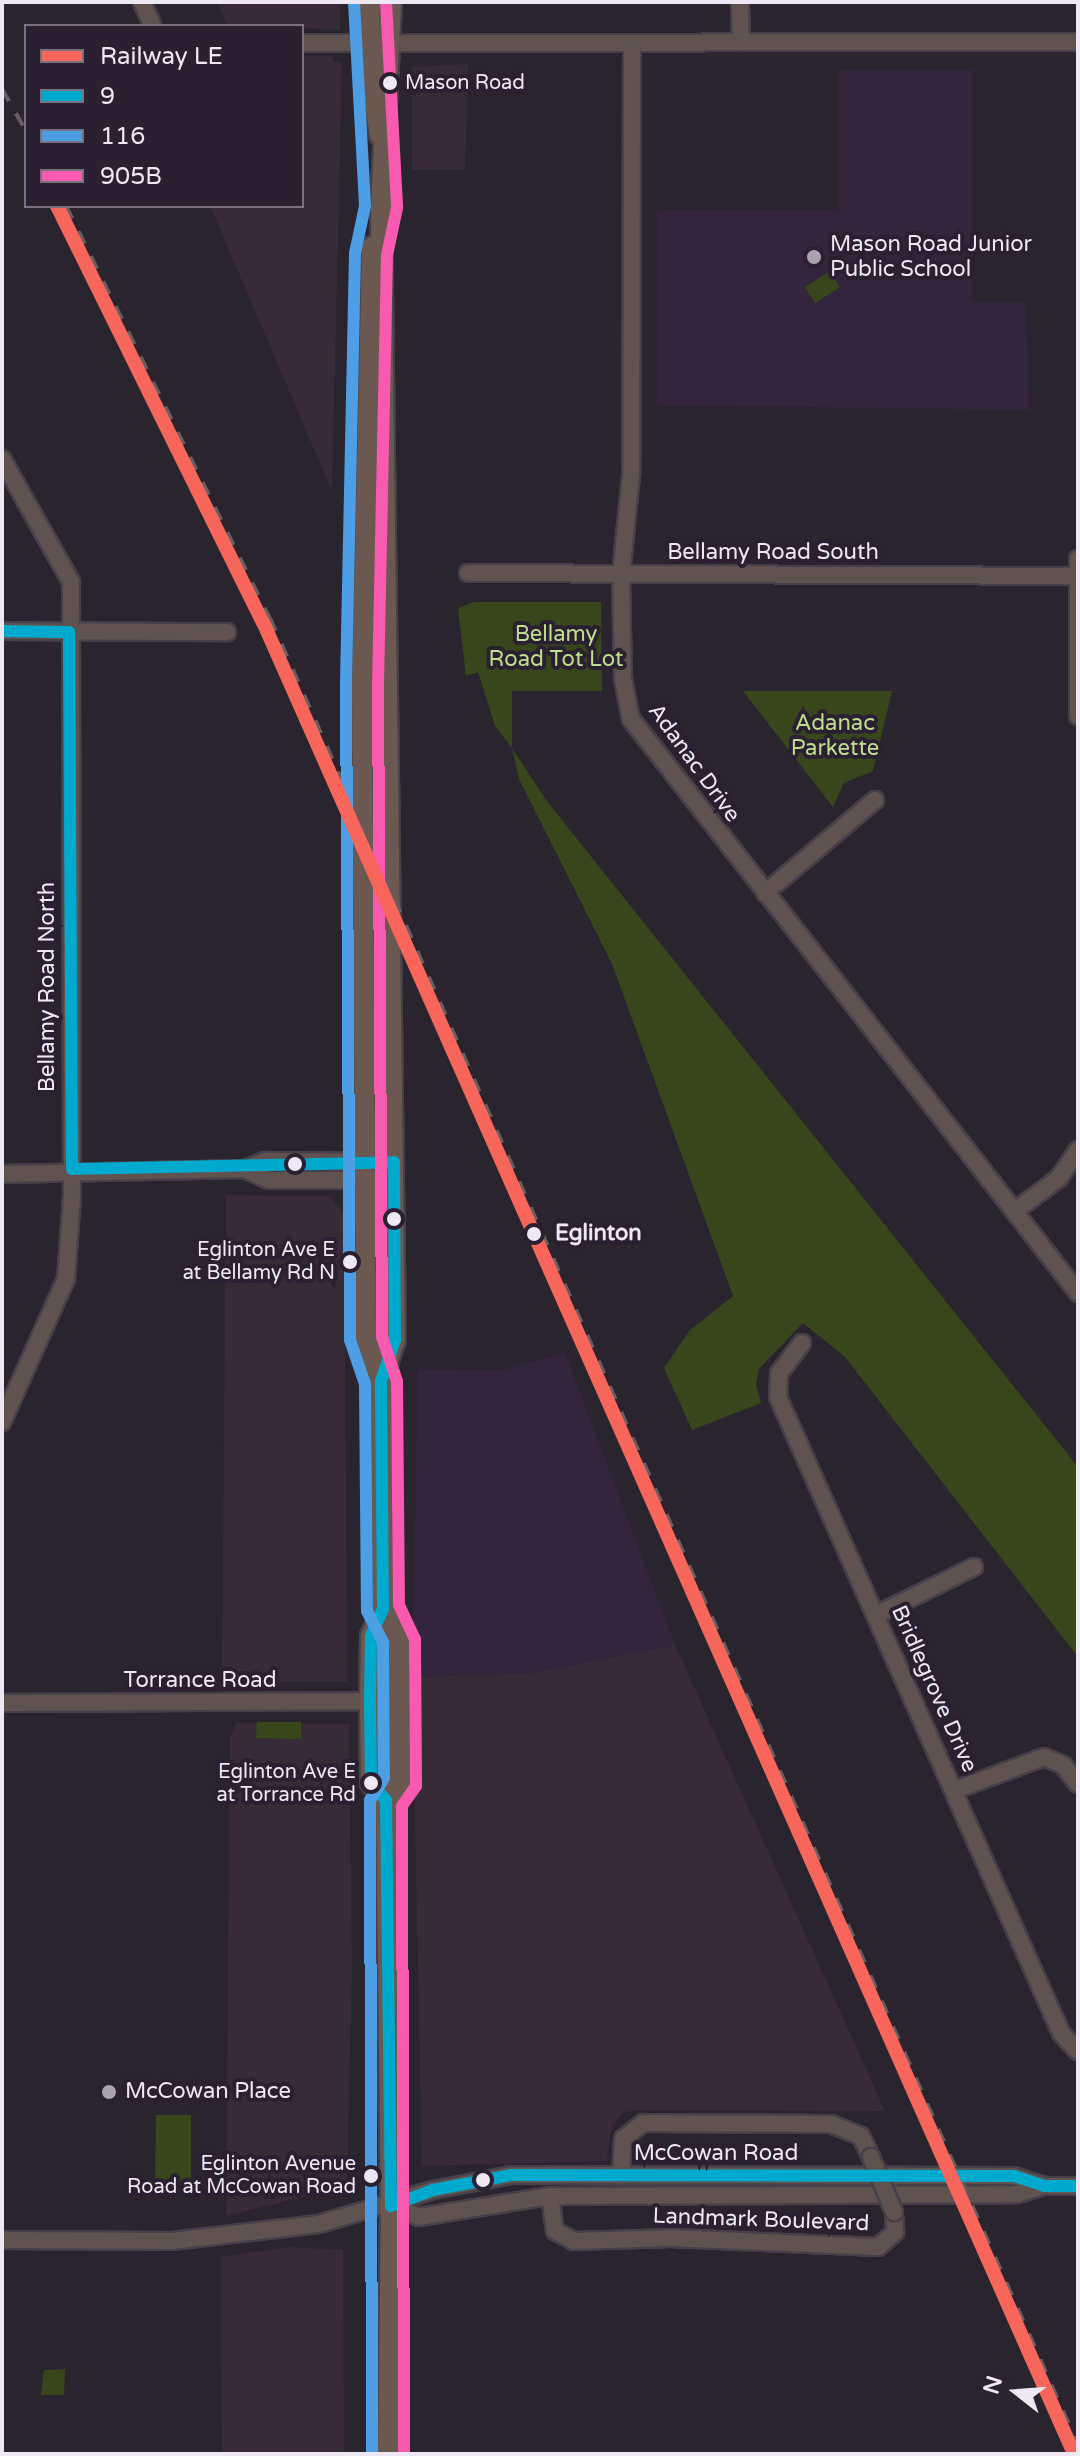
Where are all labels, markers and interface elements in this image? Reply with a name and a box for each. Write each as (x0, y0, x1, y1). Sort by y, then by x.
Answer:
legend (24, 24, 304, 208)
text: Railway LE (100, 42, 223, 71)
place label: Mason Road (405, 71, 525, 95)
marker: Mason Road (382, 75, 398, 91)
text: 9 (100, 82, 115, 111)
text: 116 (100, 122, 145, 151)
text: 905B (100, 162, 162, 191)
place label: Mason Road Junior Public School (830, 231, 1032, 282)
marker: Mason Road Junior Public School (805, 248, 823, 266)
street label: Bellamy Road South (667, 540, 879, 566)
park label: Bellamy Road Tot Lot (489, 621, 623, 672)
street label: Adanac Drive (642, 699, 746, 827)
park label: Adanac Parkette (791, 710, 879, 762)
street label: Bellamy Road North (35, 882, 61, 1092)
unlabelled marker (287, 1156, 303, 1172)
unlabelled marker (386, 1211, 402, 1227)
marker: Eglinton (520, 1220, 548, 1248)
place label: Eglinton (555, 1221, 642, 1247)
place label: Eglinton Ave E at Bellamy Rd N (183, 1238, 335, 1285)
marker: Eglinton Ave E at Bellamy Rd N (342, 1254, 358, 1270)
street label: Bridlegrove Drive (885, 1601, 983, 1777)
street label: Torrance Road (123, 1668, 277, 1694)
place label: Eglinton Ave E at Torrance Rd (216, 1760, 356, 1807)
marker: Eglinton Ave E at Torrance Rd (363, 1775, 379, 1791)
place label: McCowan Place (125, 2079, 291, 2105)
marker: McCowan Place (100, 2083, 118, 2101)
street label: McCowan Road (634, 2141, 798, 2167)
place label: Eglinton Avenue Road at McCowan Road (127, 2152, 356, 2199)
marker: Eglinton Avenue Road at McCowan Road (363, 2168, 379, 2184)
unlabelled marker (475, 2172, 491, 2188)
street label: Landmark Boulevard (652, 2203, 870, 2237)
north arrow (976, 2352, 1056, 2432)
text: N (978, 2373, 1008, 2397)

